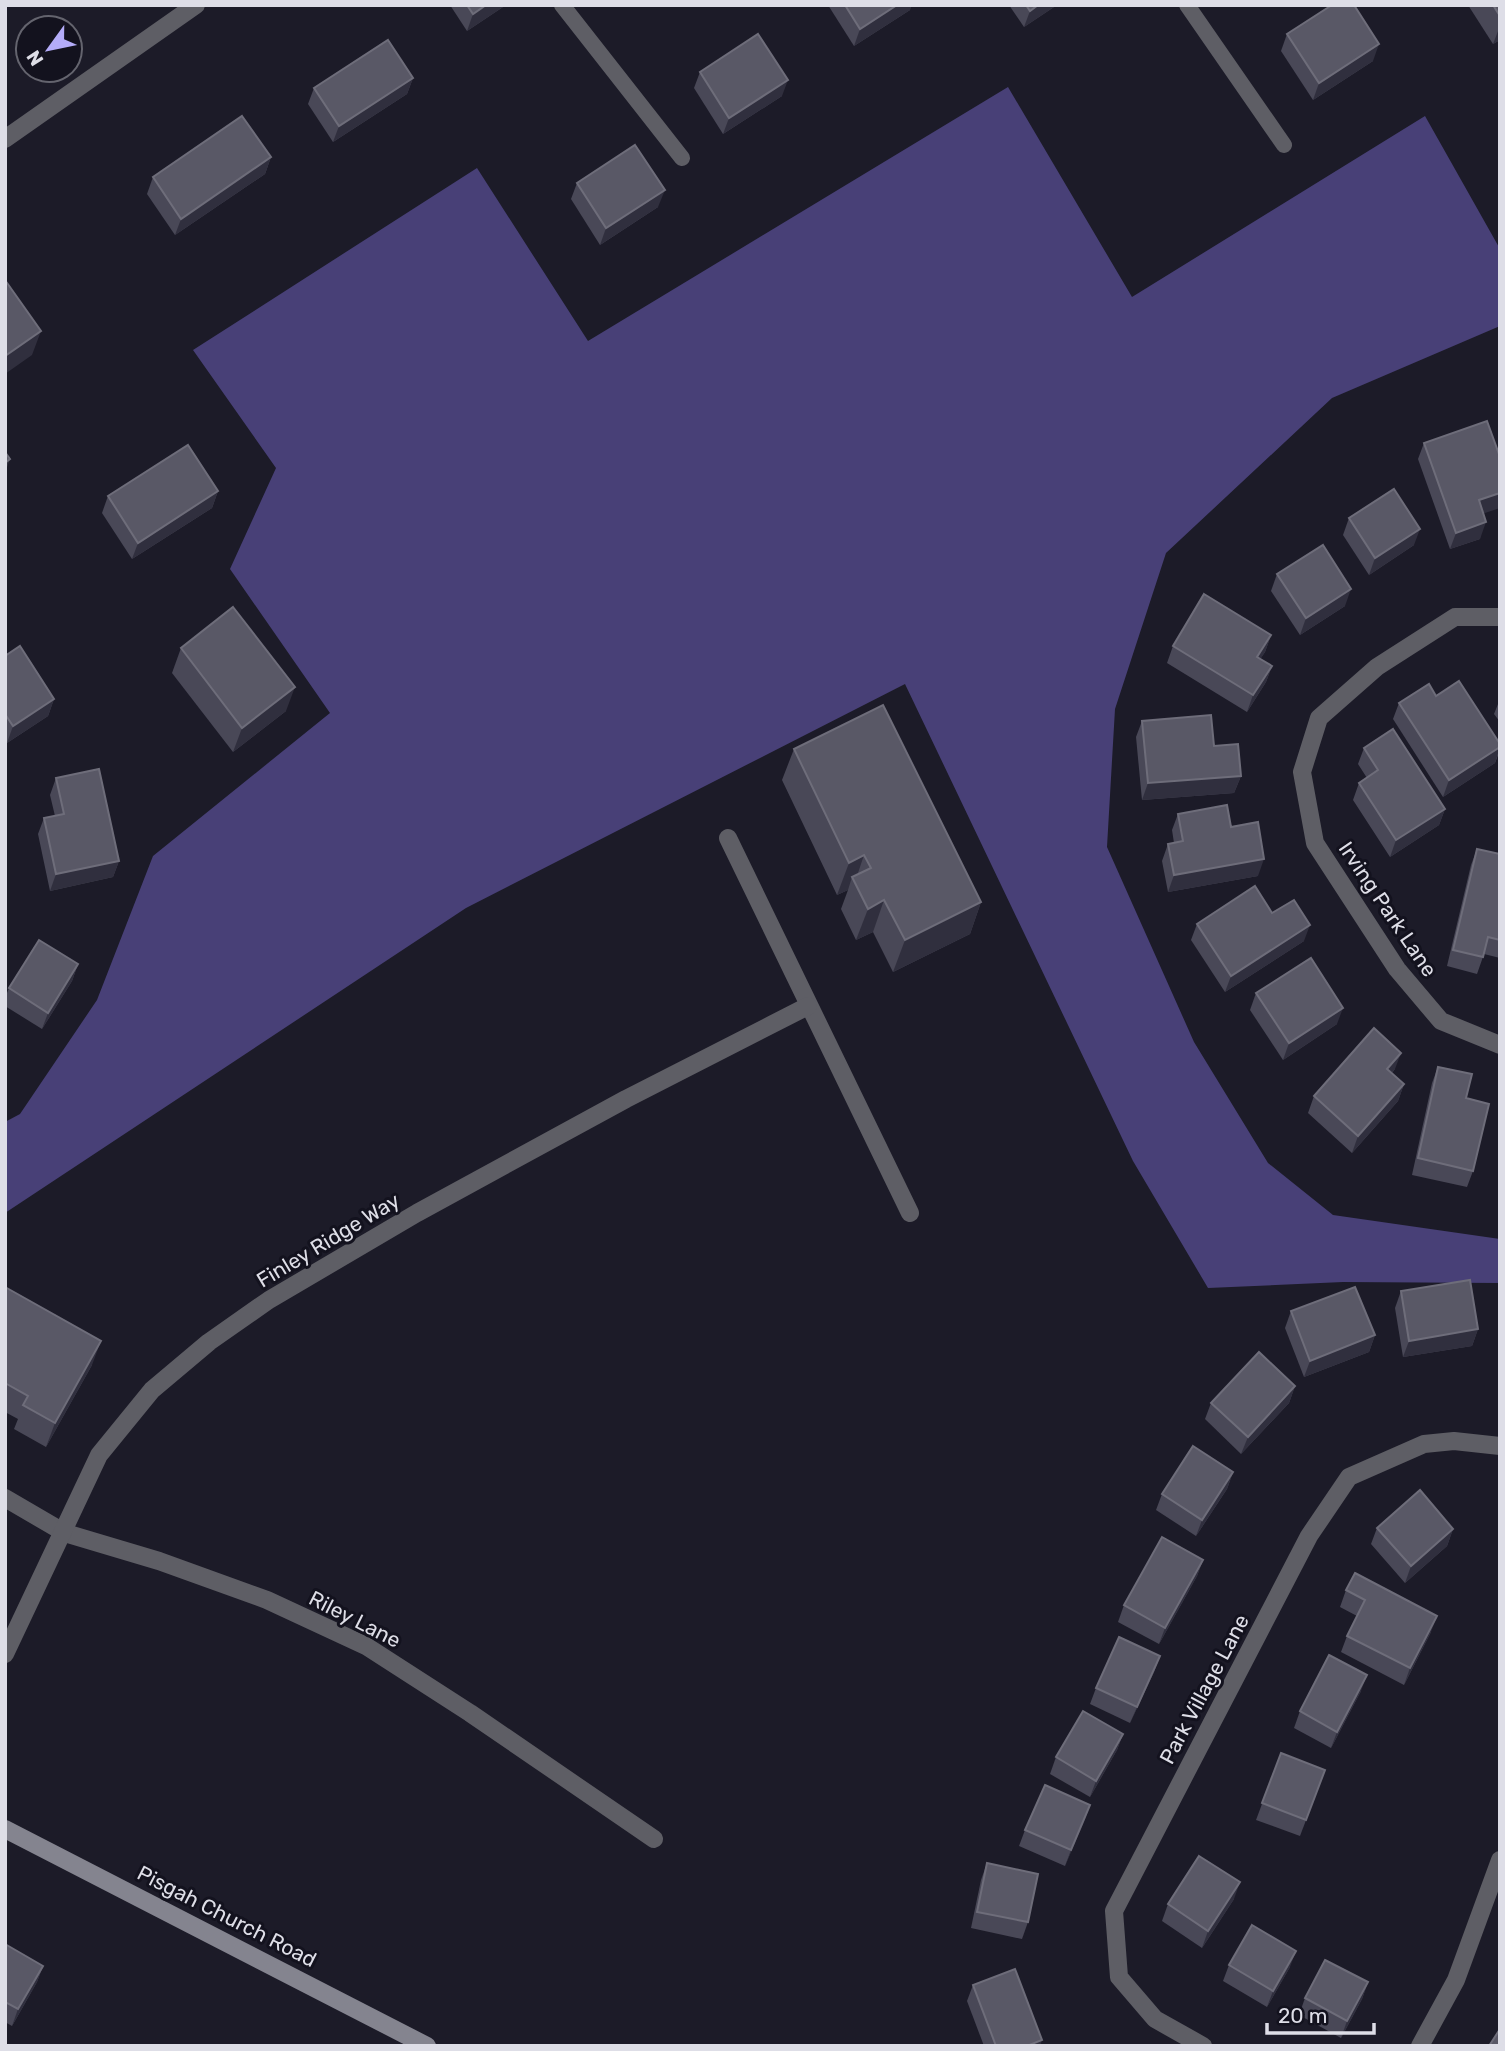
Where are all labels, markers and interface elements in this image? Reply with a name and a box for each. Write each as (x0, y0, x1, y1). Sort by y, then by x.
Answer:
north arrow (14, 14, 84, 84)
text: N (22, 46, 49, 70)
street label: Irving Park Lane (1334, 837, 1442, 981)
street label: Finley Ridge Way (252, 1187, 404, 1293)
street label: Riley Lane (305, 1585, 405, 1653)
street label: Park Village Lane (1154, 1610, 1254, 1768)
street label: Pisgah Church Road (133, 1860, 321, 1972)
scale bar (1267, 1992, 1374, 2036)
text: 20 m (1278, 2003, 1327, 2028)

